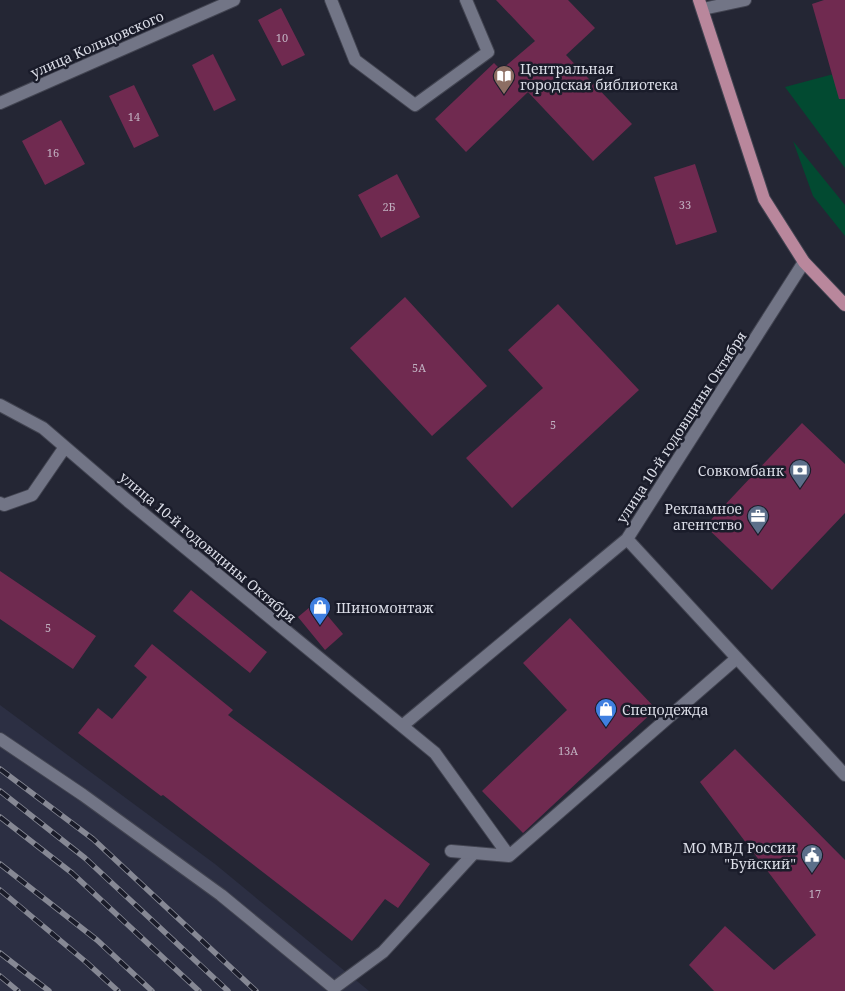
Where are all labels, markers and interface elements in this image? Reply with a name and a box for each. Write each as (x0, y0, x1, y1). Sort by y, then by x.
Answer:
street label: улица Кольцовского (27, 6, 167, 82)
house number: 10 (276, 30, 288, 45)
place label: Центральная городская библиотека (520, 59, 678, 94)
library icon: Центральная городская библиотека (492, 64, 516, 95)
house number: 14 (128, 109, 140, 124)
house number: 16 (47, 145, 59, 160)
house number: 33 (679, 197, 691, 212)
house number: 2Б (382, 199, 396, 214)
street label: улица 10-й годовщины Октября (612, 327, 750, 527)
house number: 5А (412, 360, 426, 375)
house number: 5 (550, 417, 556, 432)
bank icon: Совкомбанк (788, 458, 812, 489)
place label: Совкомбанк (698, 461, 785, 480)
street label: улица 10-й годовщины Октября (116, 467, 300, 627)
place label: Рекламное агентство (665, 499, 742, 534)
office icon: Рекламное агентство (746, 504, 770, 535)
shop icon: Шиномонтаж (308, 595, 332, 626)
place label: Шиномонтаж (336, 598, 434, 617)
house number: 5 (45, 620, 51, 635)
shop icon: Спецодежда (594, 697, 618, 728)
place label: Спецодежда (622, 700, 709, 719)
house number: 13А (558, 743, 578, 758)
place label: МО МВД России "Буйский" (683, 838, 796, 873)
public building icon: МО МВД России "Буйский" (800, 843, 824, 874)
house number: 17 (809, 886, 821, 901)

